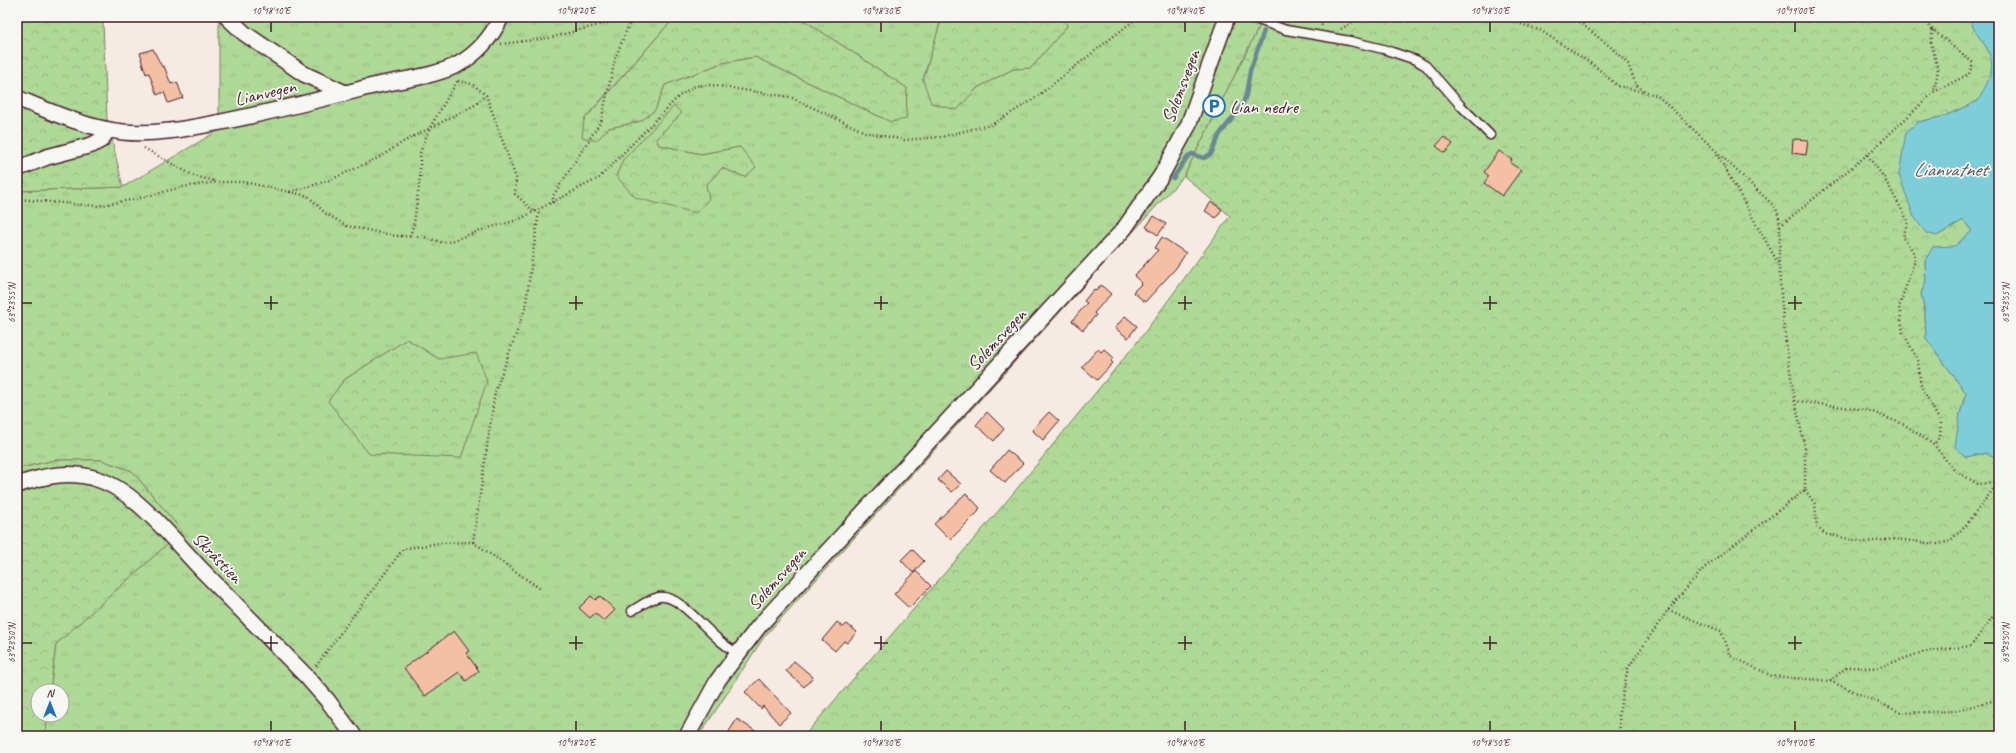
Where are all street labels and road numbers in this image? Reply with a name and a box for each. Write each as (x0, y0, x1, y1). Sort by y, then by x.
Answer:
street label: Solemsvegen (1156, 45, 1206, 127)
street label: Lianvegen (232, 74, 299, 112)
street label: Solemsvegen (962, 302, 1033, 376)
street label: Skråstien (187, 527, 249, 590)
street label: Solemsvegen (742, 541, 812, 615)

